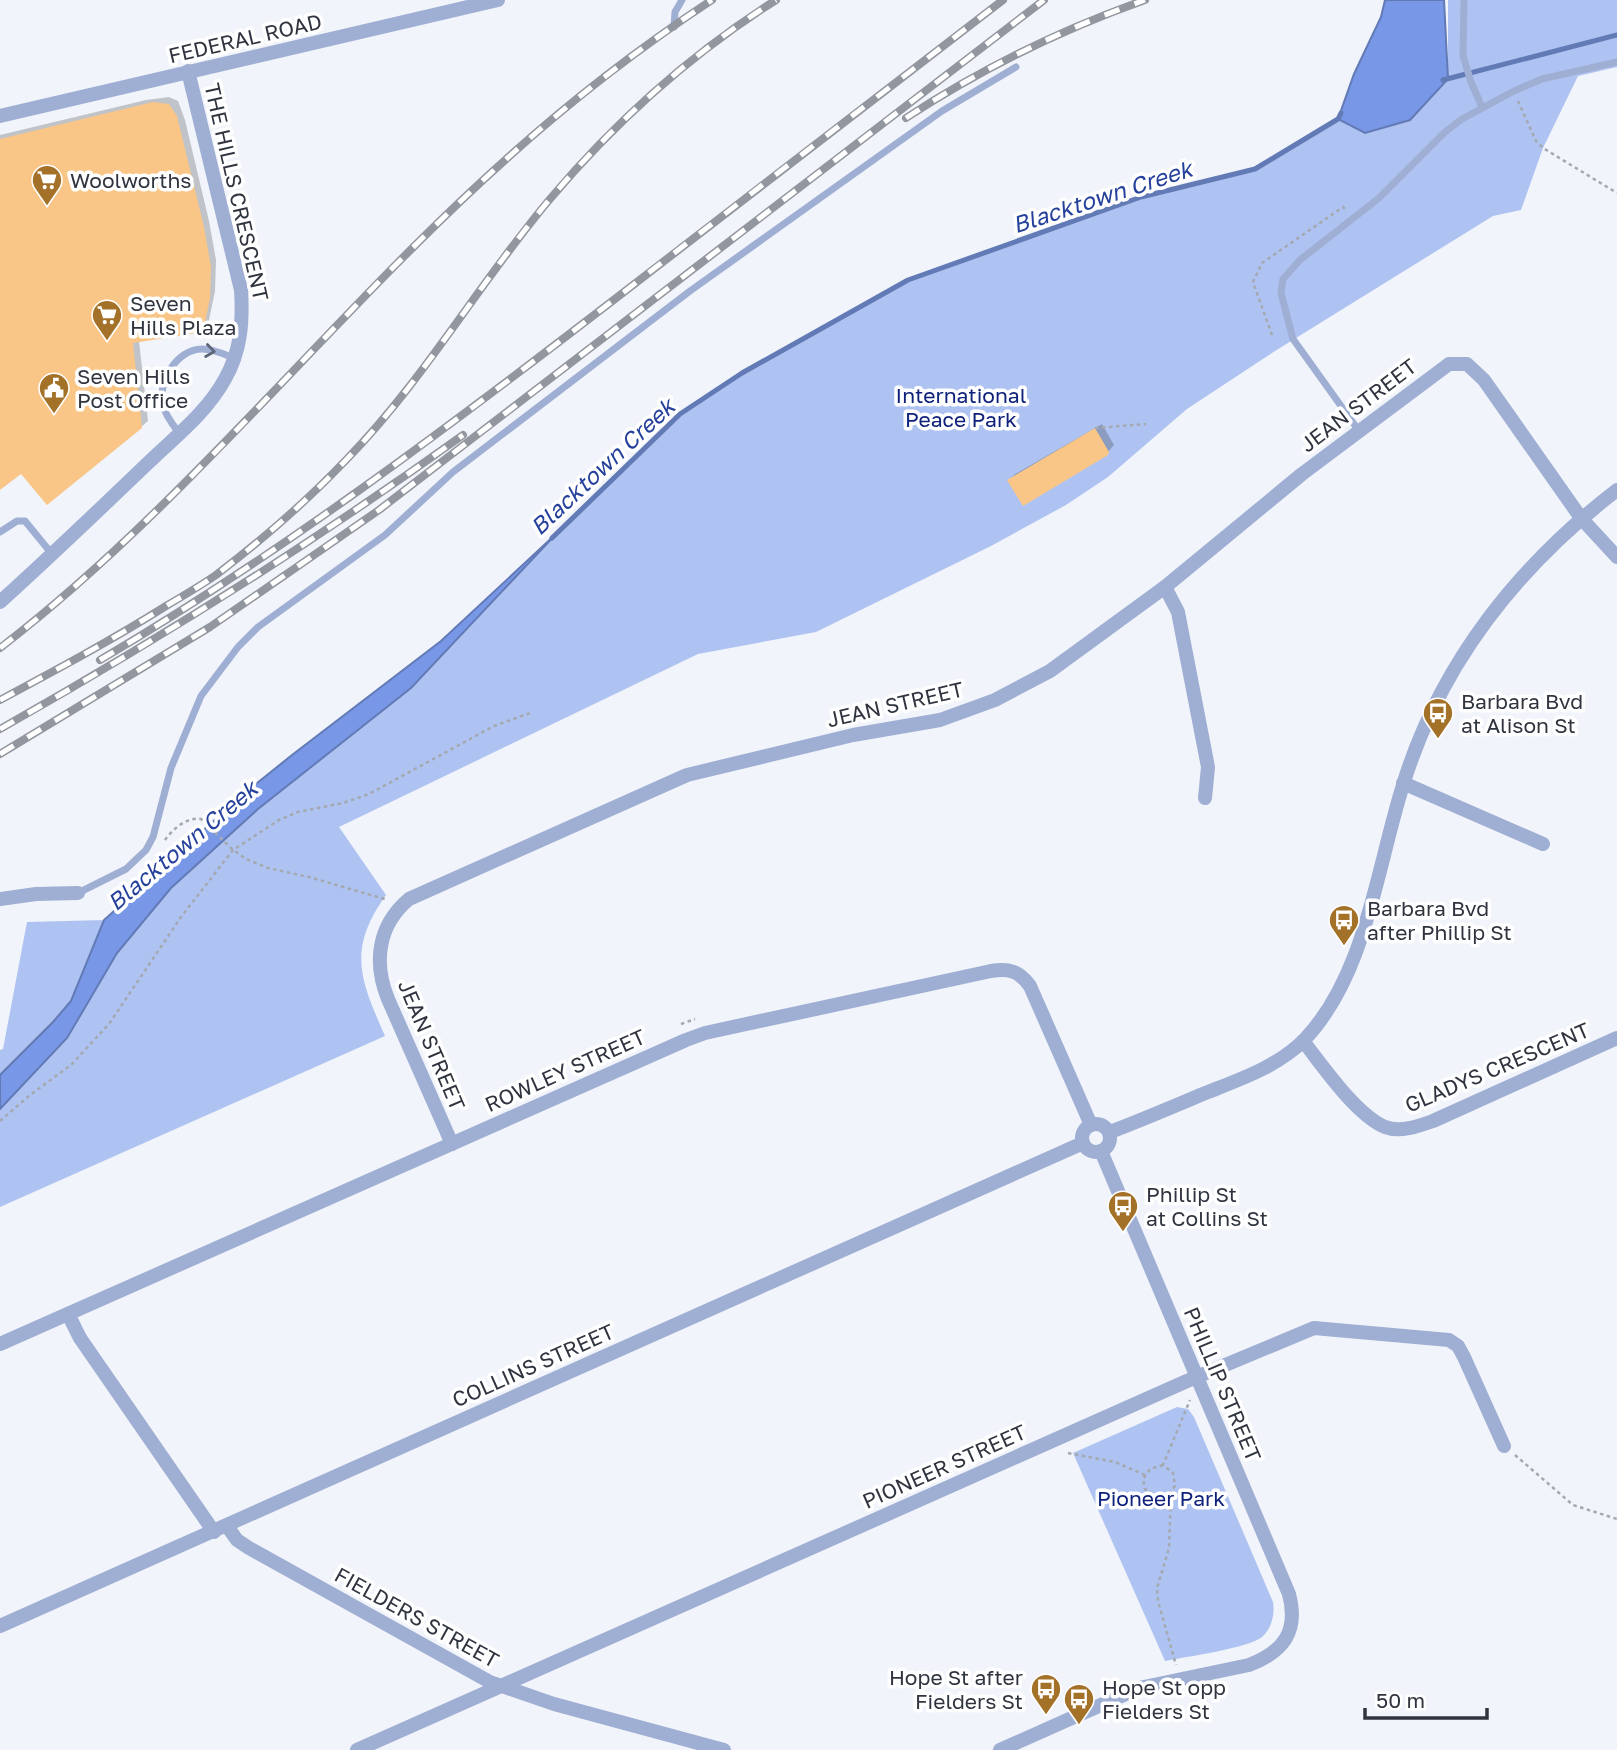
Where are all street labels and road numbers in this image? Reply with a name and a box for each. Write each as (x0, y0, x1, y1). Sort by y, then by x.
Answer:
street label: FEDERAL ROAD (166, 8, 324, 68)
street label: THE HILLS CRESCENT (199, 81, 275, 303)
street label: JEAN STREET (1295, 353, 1421, 457)
street label: JEAN STREET (824, 676, 966, 732)
street label: JEAN STREET (393, 976, 471, 1114)
street label: GLADYS CRESCENT (1401, 1016, 1593, 1118)
street label: ROWLEY STREET (481, 1023, 649, 1117)
street label: PHILLIP STREET (1179, 1303, 1267, 1465)
street label: COLLINS STREET (448, 1318, 618, 1412)
street label: PIONEER STREET (858, 1418, 1030, 1514)
street label: FIELDERS STREET (330, 1561, 504, 1673)

